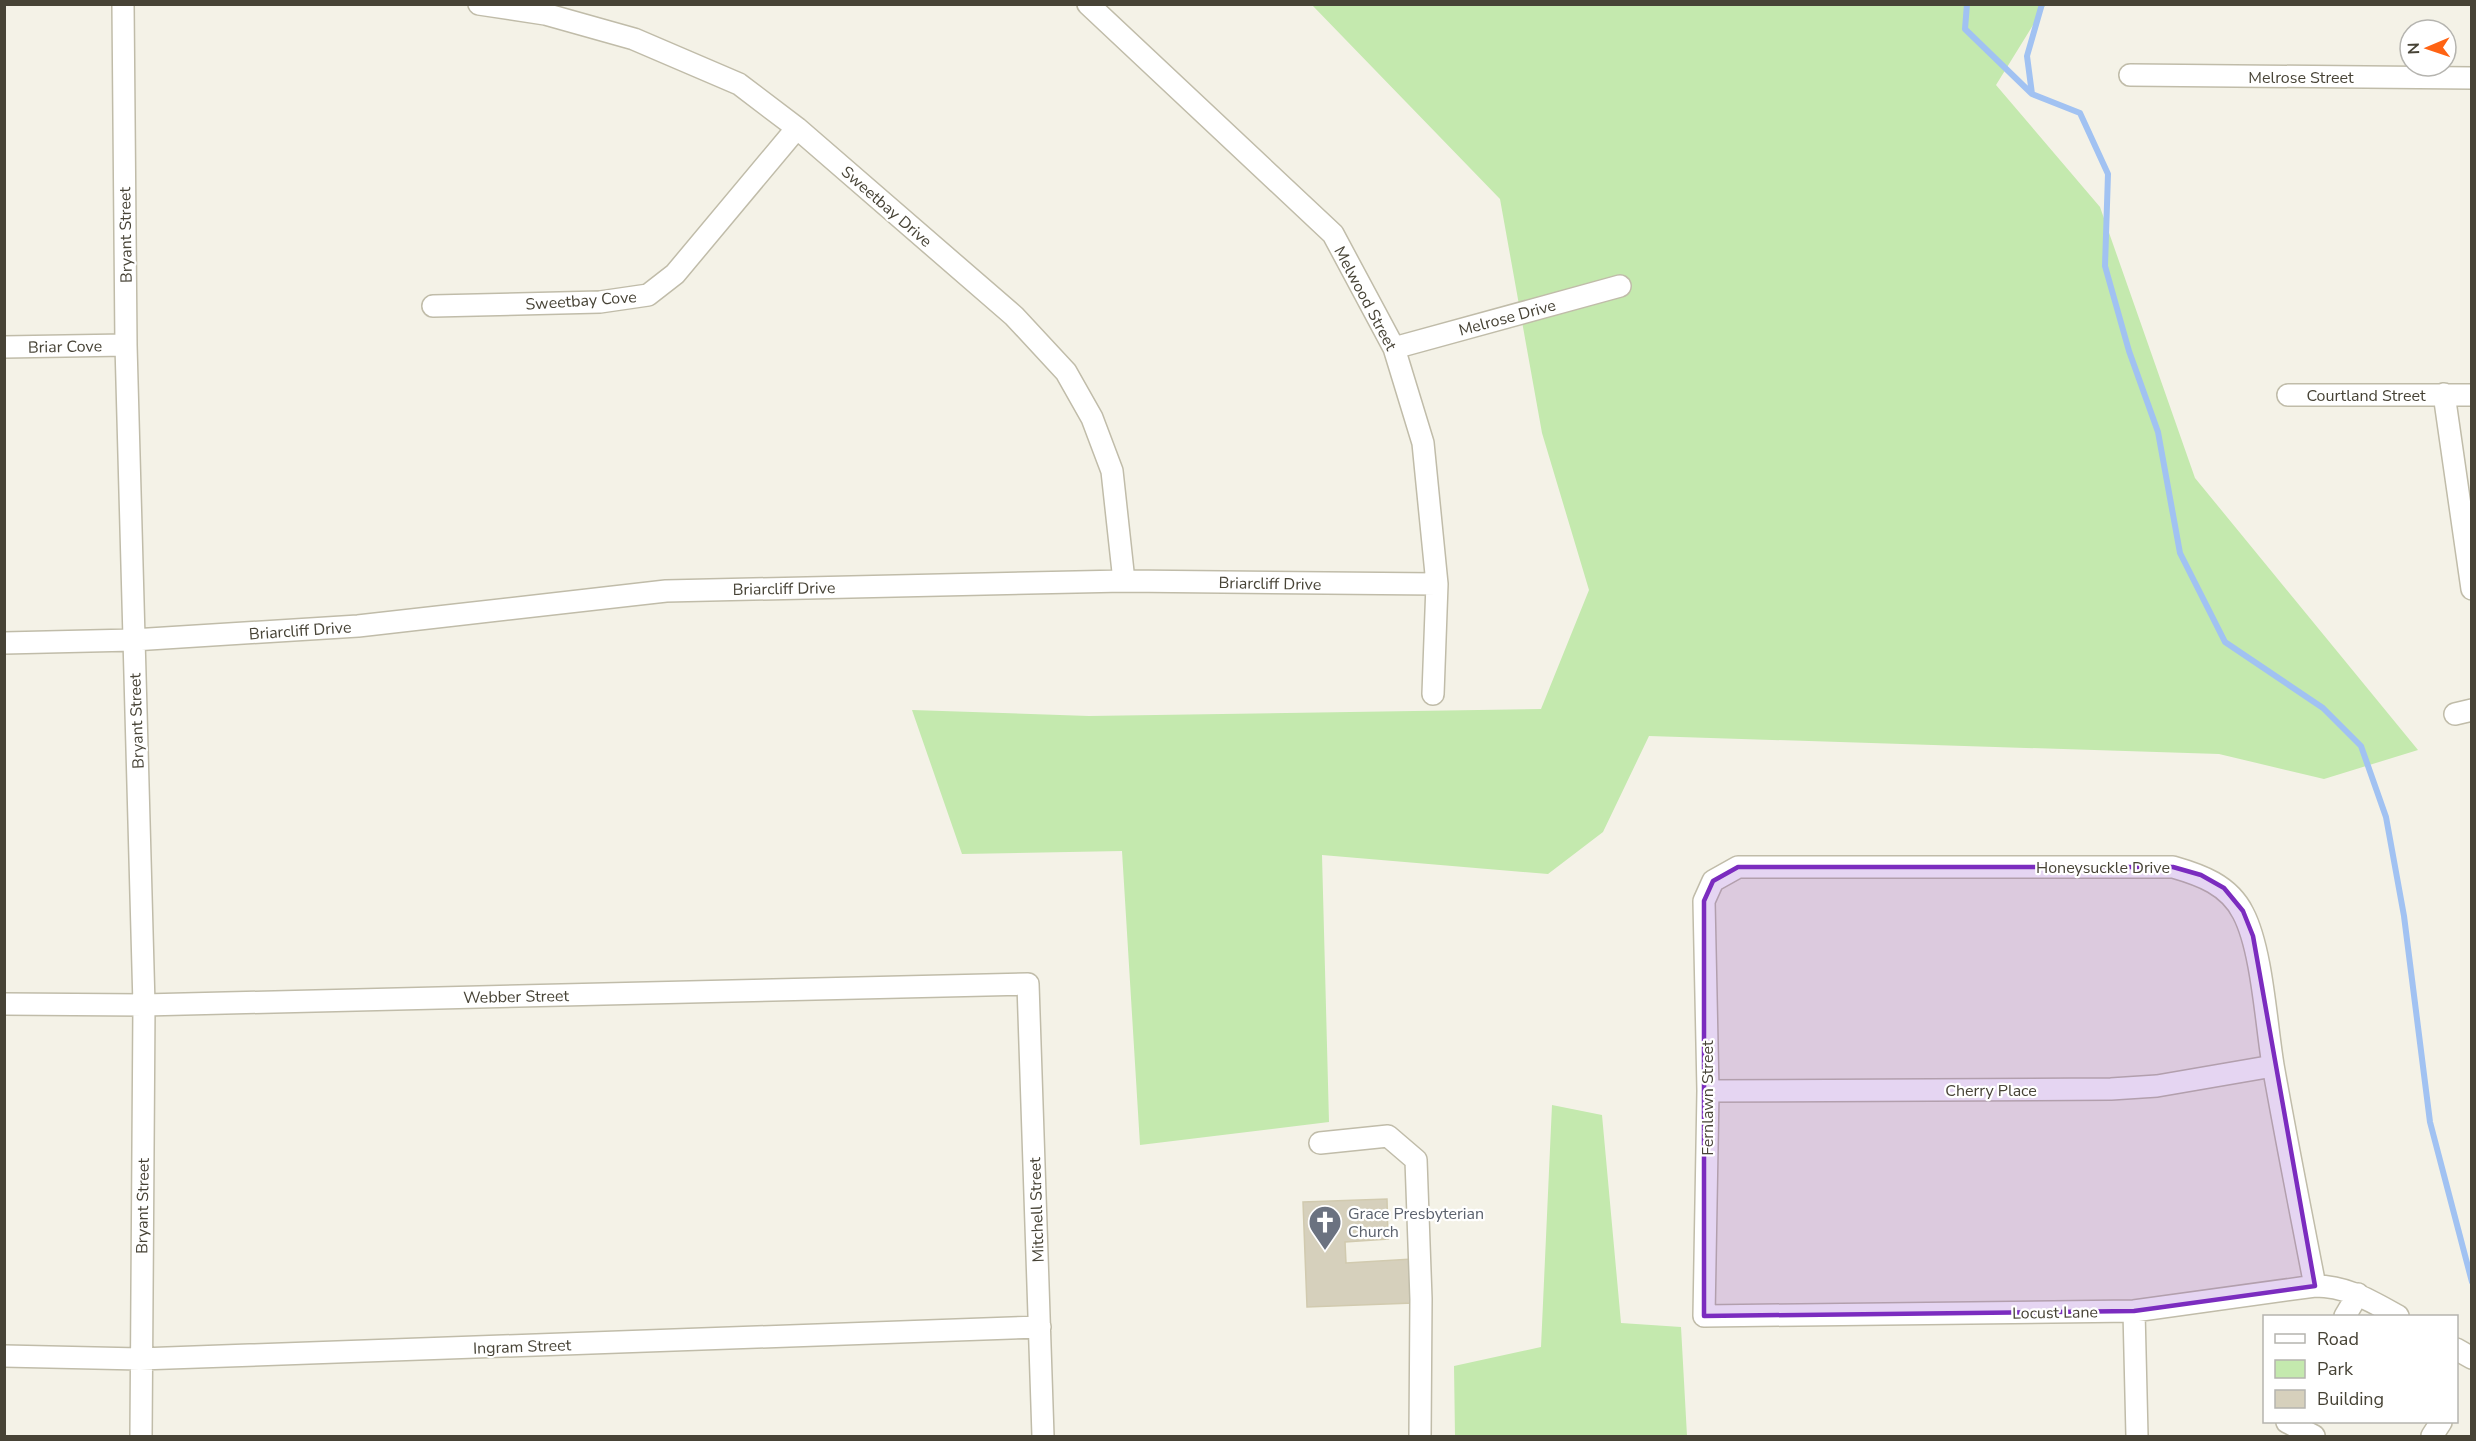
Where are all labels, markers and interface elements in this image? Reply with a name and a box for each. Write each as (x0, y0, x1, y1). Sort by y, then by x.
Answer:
north arrow (2398, 18, 2458, 78)
text: N (2403, 42, 2425, 55)
street label: Melrose Street (2248, 67, 2354, 89)
street label: Sweetbay Drive (836, 161, 936, 252)
street label: Bryant Street (114, 186, 138, 283)
street label: Melwood Street (1328, 243, 1402, 355)
street label: Sweetbay Cove (525, 286, 637, 316)
street label: Melrose Drive (1456, 294, 1558, 341)
street label: Briar Cove (28, 335, 102, 359)
street label: Courtland Street (2306, 385, 2426, 407)
street label: Briarcliff Drive (1218, 572, 1322, 596)
street label: Briarcliff Drive (732, 577, 836, 601)
street label: Briarcliff Drive (248, 616, 352, 646)
street label: Bryant Street (124, 672, 150, 769)
street label: Honeysuckle Drive (2036, 857, 2170, 879)
street label: Webber Street (463, 985, 570, 1009)
street label: Fernlawn Street (1697, 1040, 1719, 1156)
street label: Cherry Place (1945, 1080, 2037, 1102)
street label: Bryant Street (131, 1157, 155, 1254)
street label: Mitchell Street (1024, 1157, 1050, 1263)
place label: Grace Presbyterian Church (1348, 1203, 1484, 1243)
church icon: Grace Presbyterian Church (1307, 1204, 1343, 1251)
street label: Locust Lane (2012, 1301, 2098, 1325)
legend (2263, 1315, 2458, 1423)
text: Road (2317, 1327, 2359, 1351)
street label: Ingram Street (473, 1334, 572, 1360)
text: Park (2317, 1357, 2354, 1381)
text: Building (2317, 1387, 2384, 1411)

